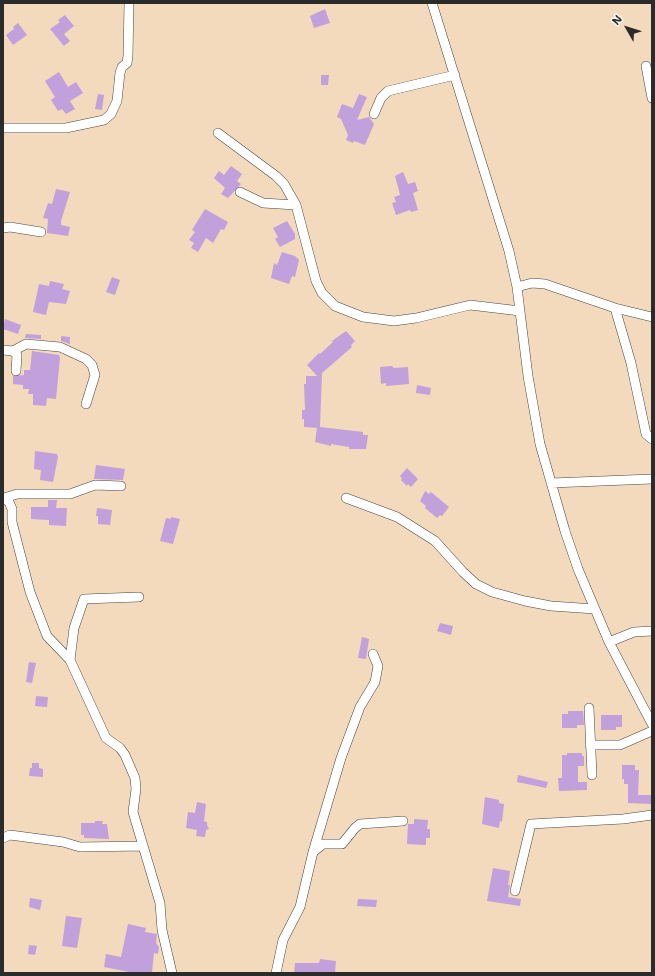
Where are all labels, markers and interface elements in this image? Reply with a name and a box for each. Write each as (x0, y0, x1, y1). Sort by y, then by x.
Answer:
north arrow (607, 8, 647, 48)
text: N (609, 12, 626, 28)

